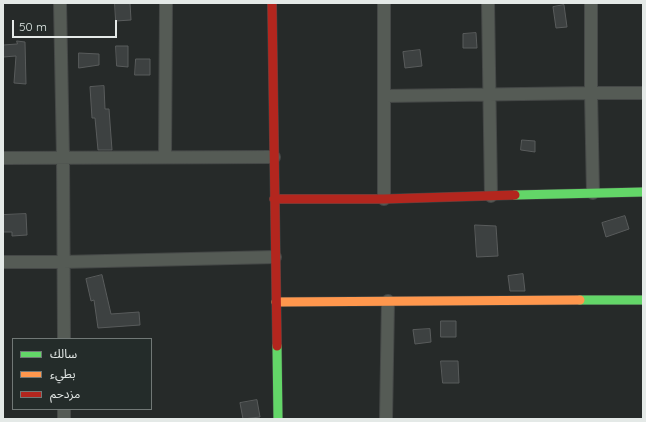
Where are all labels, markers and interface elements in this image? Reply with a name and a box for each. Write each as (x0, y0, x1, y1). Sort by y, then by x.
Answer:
scale bar (14, 12, 119, 38)
text: 50 m (19, 19, 47, 34)
legend (12, 338, 152, 410)
text: سالك (50, 346, 77, 361)
text: بطيء (50, 366, 76, 381)
text: مزدحم (50, 386, 80, 401)

